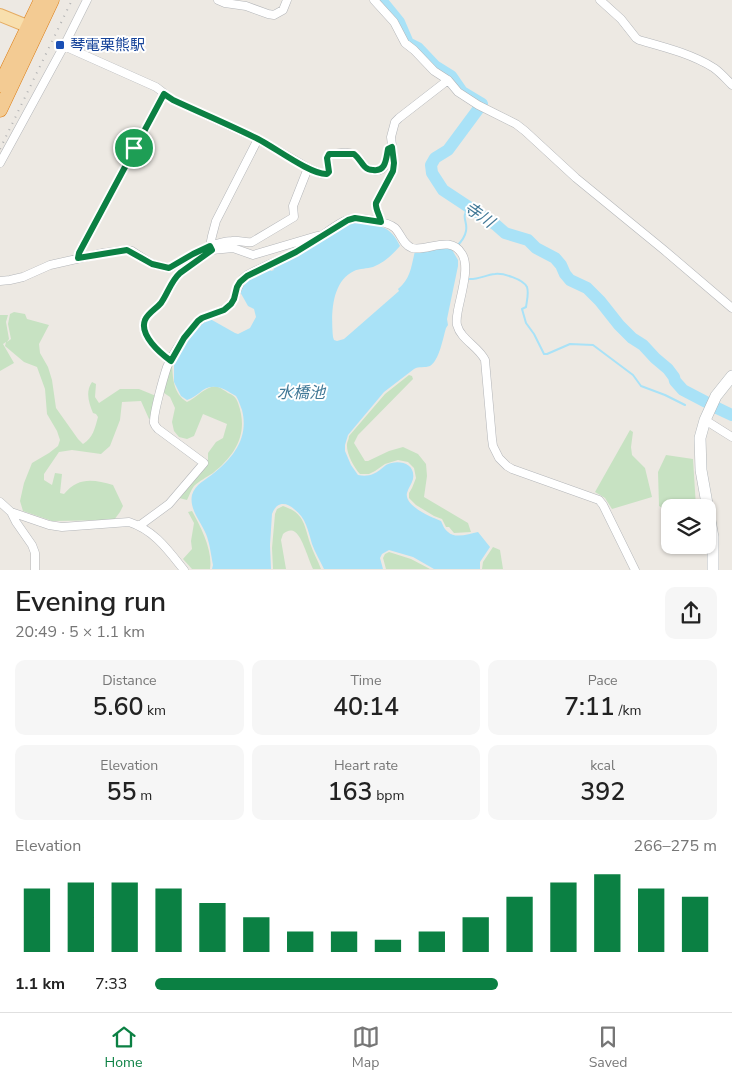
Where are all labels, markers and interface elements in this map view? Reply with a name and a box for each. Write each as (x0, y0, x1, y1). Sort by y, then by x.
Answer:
place label: 琴電栗熊駅 (70, 35, 145, 55)
marker: 琴電栗熊駅 (54, 39, 66, 51)
pin (113, 127, 155, 169)
icon: arrive (120, 134, 148, 162)
water label: 寺川 (460, 197, 500, 234)
water label: 水橋池 (277, 382, 327, 404)
map controls (661, 499, 716, 554)
button: layers (661, 499, 716, 554)
text: Evening run (15, 583, 166, 621)
button: share (665, 587, 717, 639)
text: 20:49 · 5 × 1.1 km (15, 621, 145, 643)
text: Distance (102, 671, 157, 690)
text: Time (350, 671, 382, 690)
text: Pace (588, 671, 618, 690)
text: 5.60 (93, 690, 144, 724)
text: 40:14 (333, 690, 399, 724)
text: 7:11 (564, 690, 615, 724)
text: km (144, 701, 166, 720)
text: /km (615, 701, 641, 720)
text: Elevation (100, 756, 158, 775)
text: Heart rate (334, 756, 398, 775)
text: kcal (590, 756, 615, 775)
text: 55 (107, 775, 137, 809)
text: 163 (328, 775, 373, 809)
text: 392 (580, 775, 625, 809)
text: m (137, 786, 152, 805)
text: bpm (373, 786, 404, 805)
text: Elevation (15, 835, 81, 857)
text: 266–275 m (634, 835, 717, 857)
text: 1.1 km (15, 973, 65, 995)
text: 7:33 (95, 973, 127, 995)
tab: Home (105, 1023, 142, 1072)
tab: Map (352, 1023, 380, 1072)
tab: Saved (589, 1023, 627, 1072)

